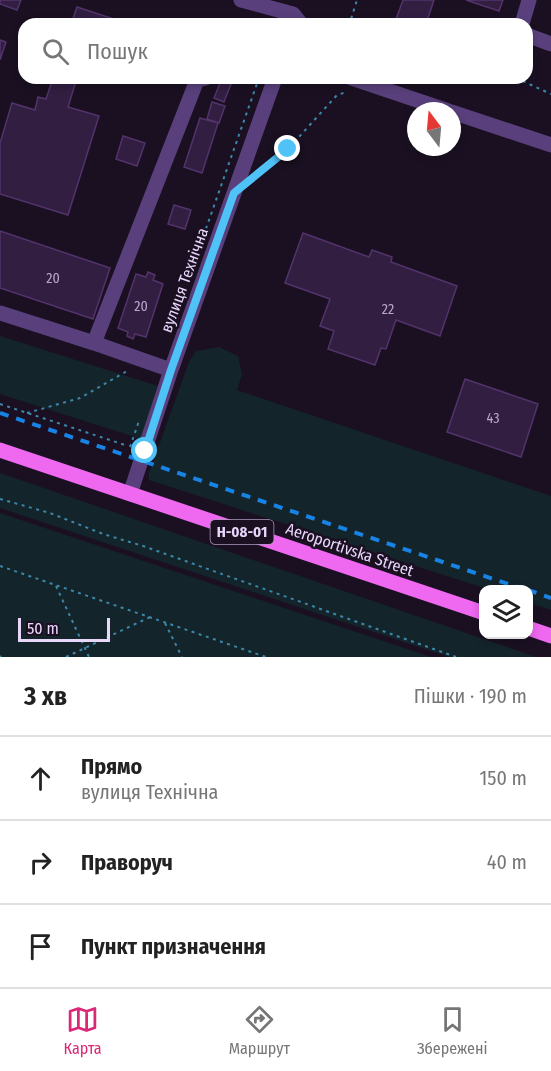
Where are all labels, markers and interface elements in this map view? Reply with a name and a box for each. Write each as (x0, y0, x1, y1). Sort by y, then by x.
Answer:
search box (18, 18, 533, 84)
icon: search (39, 35, 72, 68)
text: Пошук (87, 38, 148, 65)
north arrow (407, 102, 461, 156)
route end (274, 135, 300, 161)
street label: вулиця Технічна (157, 225, 212, 335)
house number: 20 (46, 270, 60, 287)
house number: 20 (134, 298, 148, 315)
house number: 22 (382, 301, 394, 318)
house number: 43 (487, 410, 499, 427)
route start (131, 437, 157, 463)
street label: Aeroportivska Street (284, 519, 417, 580)
road number: Н-08-01 (210, 520, 274, 544)
map controls (479, 585, 533, 639)
button: layers (479, 585, 533, 639)
scale bar (18, 615, 110, 642)
text: 50 m (27, 619, 59, 638)
text: 3 хв (24, 681, 67, 712)
text: Пішки · 190 m (414, 684, 527, 708)
text: Прямо (81, 753, 142, 780)
icon: ahead (24, 762, 57, 795)
text: 150 m (480, 766, 527, 790)
text: вулиця Технічна (81, 780, 218, 804)
icon: right (24, 846, 57, 879)
text: Праворуч (81, 849, 173, 876)
text: 40 m (487, 850, 527, 874)
icon: arrive (24, 930, 57, 963)
text: Пункт призначення (81, 933, 266, 960)
tab: Карта (63, 1003, 102, 1058)
tab: Маршрут (229, 1003, 290, 1058)
tab: Збережені (417, 1003, 488, 1058)

